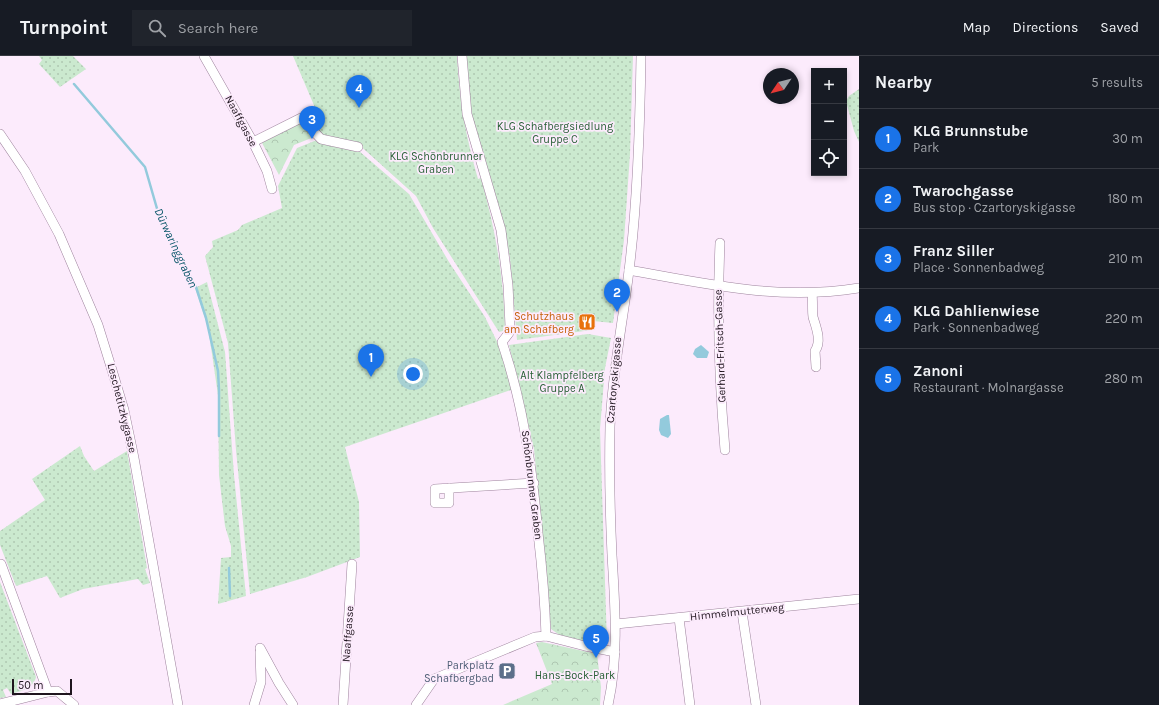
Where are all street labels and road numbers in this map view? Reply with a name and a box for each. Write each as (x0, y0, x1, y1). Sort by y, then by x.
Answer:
street label: Naaffgasse (222, 93, 260, 149)
street label: Gerhard-Fritsch-Gasse (712, 289, 728, 403)
street label: Czartoryskigasse (604, 336, 624, 423)
street label: Leschetitzkygasse (105, 362, 139, 454)
street label: Schönbrunner Graben (519, 430, 545, 540)
street label: Himmelmutterweg (689, 601, 786, 623)
street label: Naaffgasse (340, 605, 356, 663)

